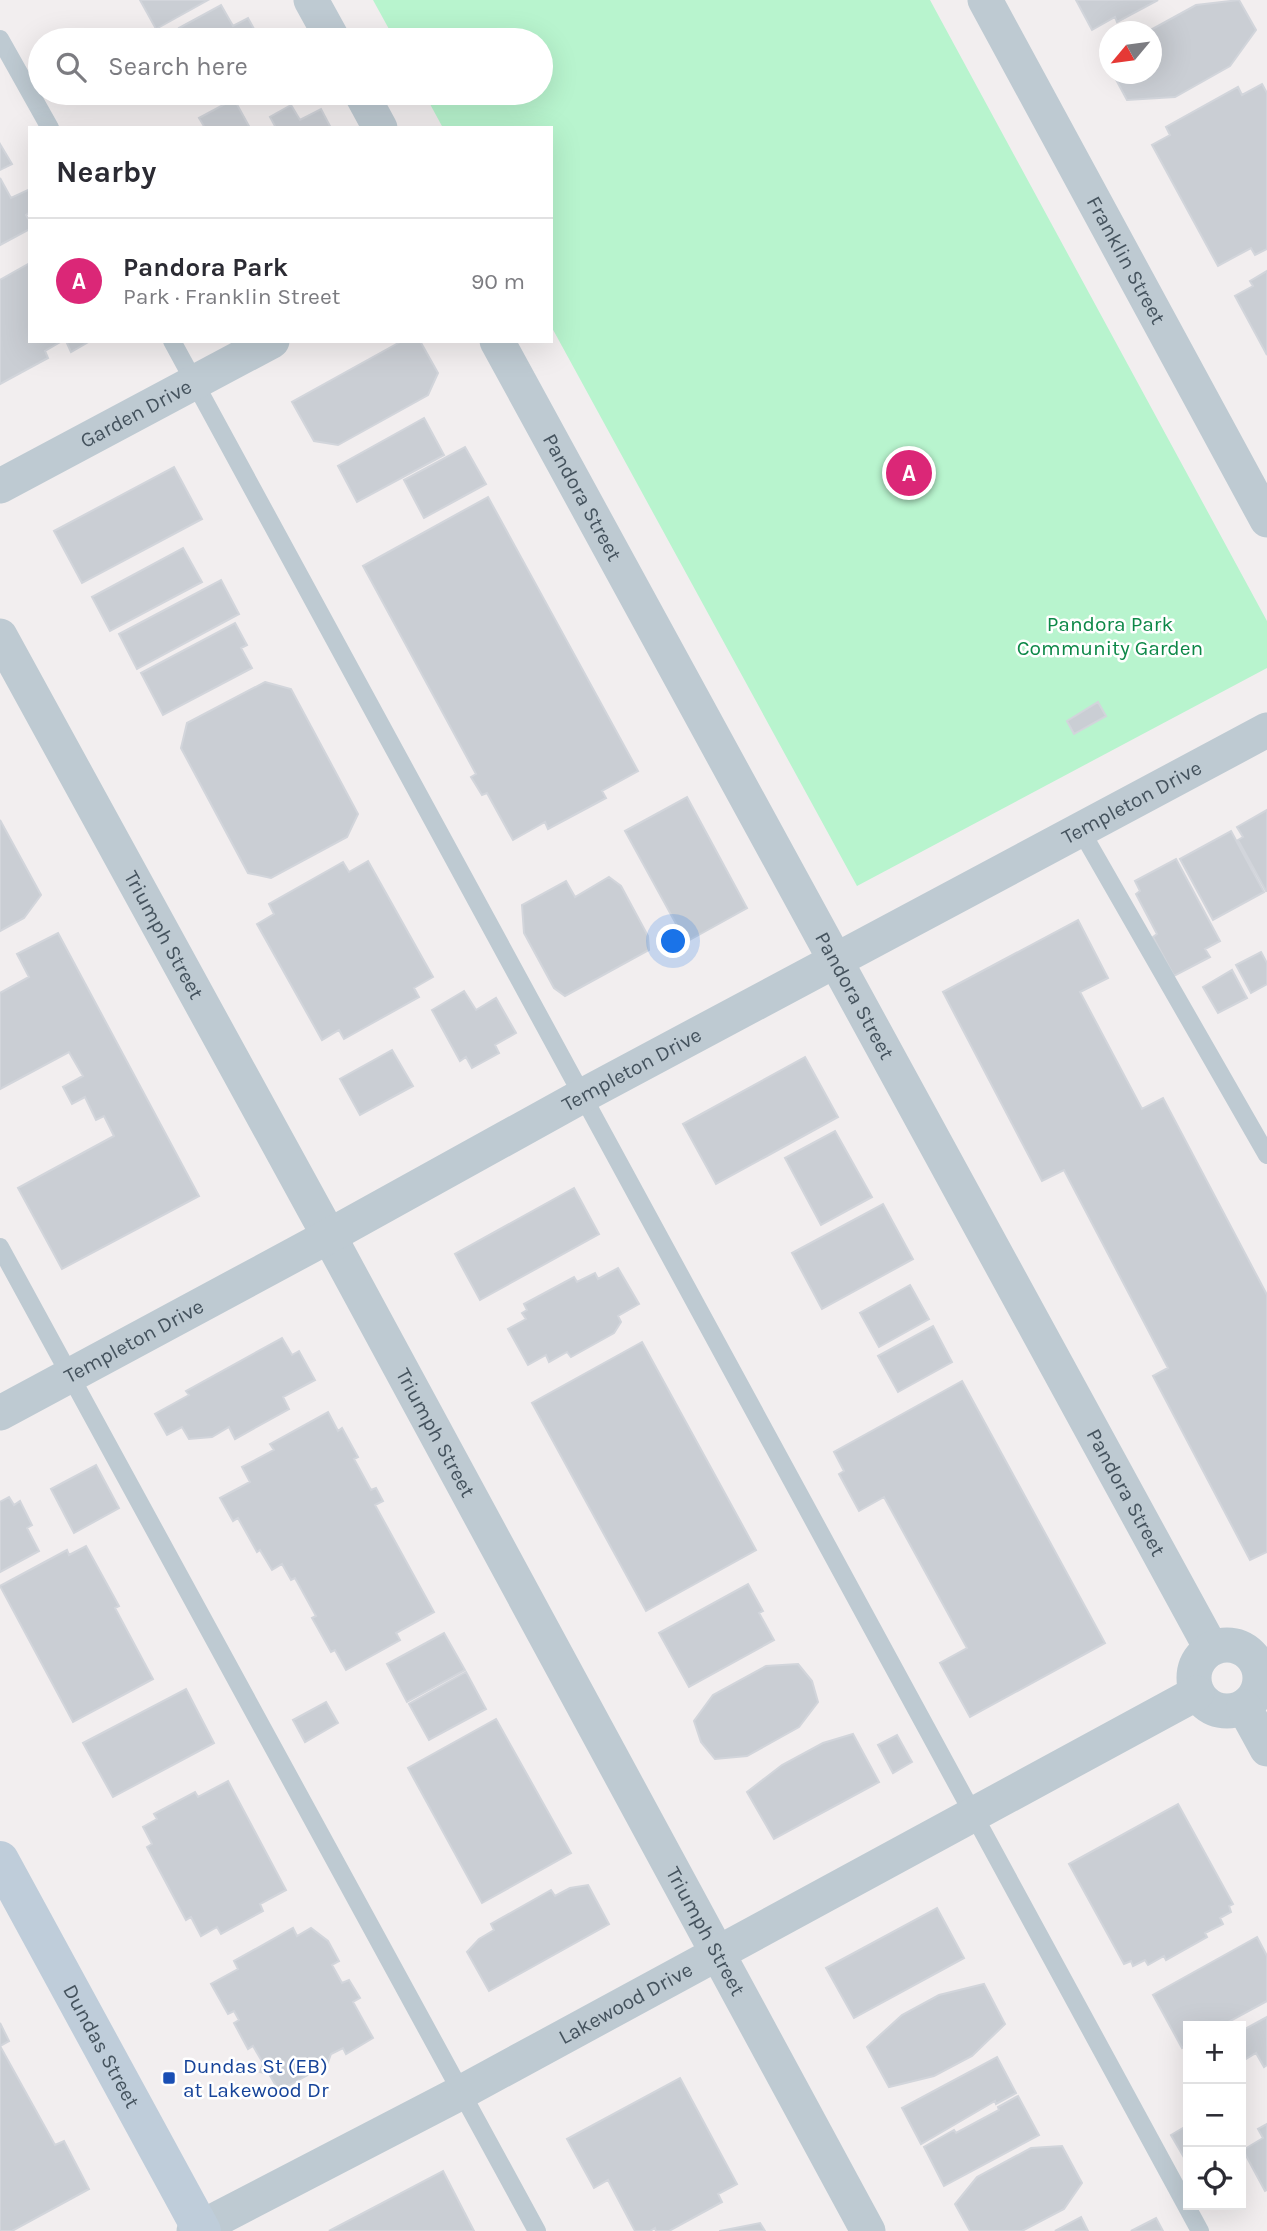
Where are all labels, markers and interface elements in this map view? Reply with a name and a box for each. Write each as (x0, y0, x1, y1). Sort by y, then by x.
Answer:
north arrow (1099, 21, 1162, 84)
search box (28, 28, 553, 105)
icon: search (52, 48, 90, 86)
text: Search here (108, 51, 248, 82)
text: Nearby (56, 154, 156, 190)
street label: Franklin Street (1082, 192, 1171, 329)
text: Pandora Park (123, 252, 288, 283)
text: A (72, 268, 86, 295)
text: 90 m (471, 268, 525, 295)
text: Park · Franklin Street (123, 283, 340, 310)
street label: Garden Drive (76, 374, 196, 453)
street label: Pandora Street (538, 429, 627, 565)
pin: A (886, 447, 932, 499)
park label: Pandora Park Community Garden (1017, 612, 1203, 660)
street label: Templeton Drive (1058, 755, 1206, 849)
street label: Triumph Street (119, 867, 209, 1003)
your location (656, 924, 690, 958)
street label: Pandora Street (810, 928, 899, 1064)
street label: Templeton Drive (558, 1022, 705, 1117)
street label: Templeton Drive (60, 1294, 208, 1388)
street label: Triumph Street (391, 1364, 480, 1501)
street label: Pandora Street (1082, 1424, 1171, 1560)
street label: Triumph Street (661, 1863, 750, 2000)
street label: Lakewood Drive (554, 1957, 697, 2049)
street label: Dundas Street (58, 1980, 145, 2112)
map controls (1183, 2021, 1246, 2210)
button: + (1183, 2021, 1246, 2084)
place label: Dundas St (EB) at Lakewood Dr (183, 2054, 329, 2102)
marker: Dundas St (EB) at Lakewood Dr (161, 2070, 177, 2086)
button: − (1183, 2084, 1246, 2147)
button: locate (1183, 2147, 1246, 2210)

